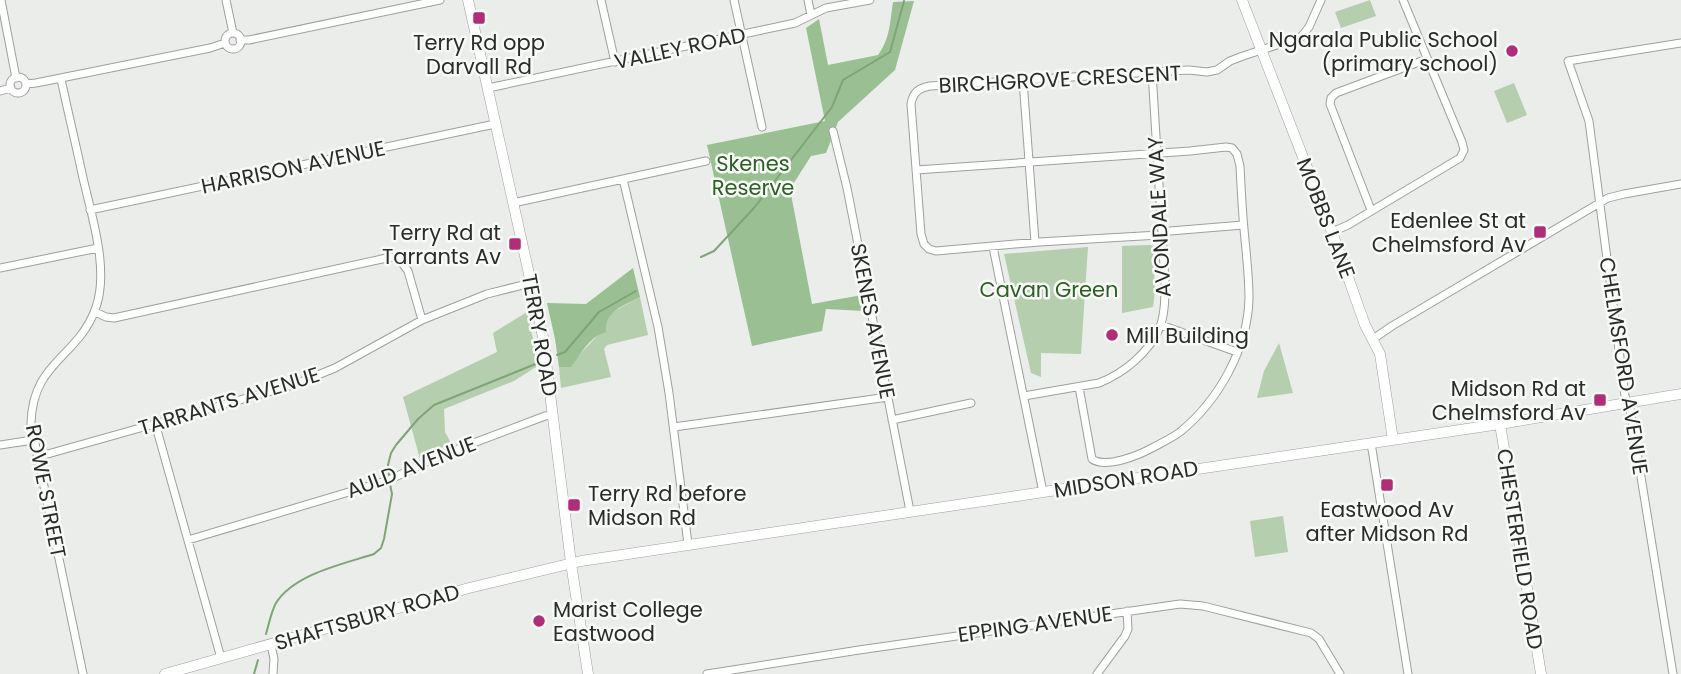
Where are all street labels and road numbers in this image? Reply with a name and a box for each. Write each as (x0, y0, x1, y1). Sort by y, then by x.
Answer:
street label: VALLEY ROAD (612, 20, 748, 76)
street label: BIRCHGROVE CRESCENT (938, 58, 1182, 100)
street label: HARRISON AVENUE (198, 133, 388, 201)
street label: AVONDALE WAY (1140, 136, 1178, 298)
street label: MOBBS LANE (1290, 154, 1362, 282)
street label: SKENES AVENUE (844, 241, 902, 401)
street label: CHELMSFORD AVENUE (1592, 255, 1656, 477)
street label: TERRY ROAD (515, 272, 565, 398)
street label: TARRANTS AVENUE (135, 360, 323, 442)
street label: ROWE STREET (19, 422, 73, 560)
street label: AULD AVENUE (342, 429, 480, 505)
street label: CHESTERFIELD ROAD (1490, 446, 1550, 652)
street label: MIDSON ROAD (1052, 453, 1200, 505)
street label: SHAFTSBURY ROAD (271, 577, 463, 657)
street label: EPPING AVENUE (956, 599, 1114, 649)

